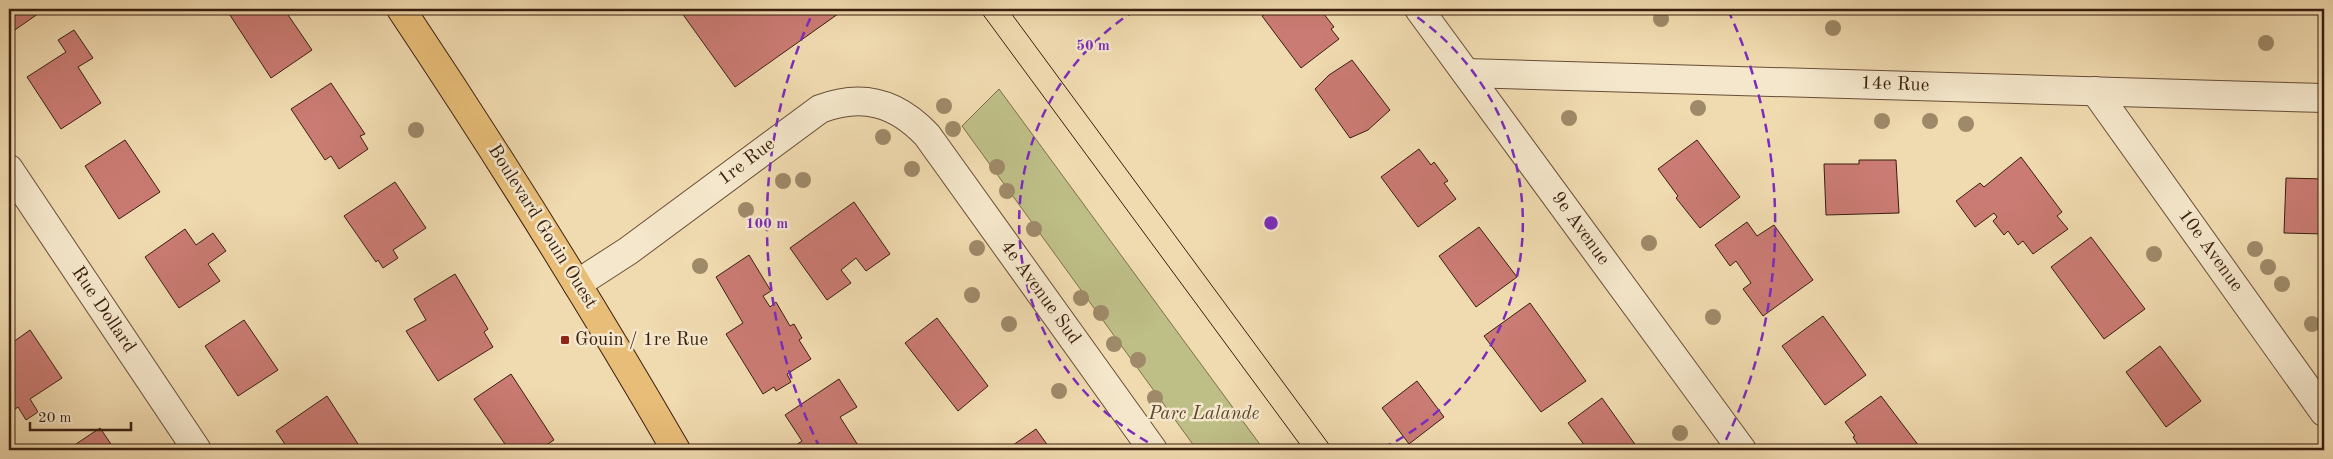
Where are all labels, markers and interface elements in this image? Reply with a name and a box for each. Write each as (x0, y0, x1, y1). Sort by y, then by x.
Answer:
text: 50 m (1076, 39, 1110, 54)
street label: 14e Rue (1860, 74, 1930, 96)
street label: 1re Rue (715, 135, 779, 189)
street label: Boulevard Gouin Ouest (484, 142, 600, 312)
street label: 9e Avenue (1547, 189, 1613, 269)
street label: 10e Avenue (2174, 206, 2246, 296)
centre of rings (1262, 214, 1280, 232)
text: 100 m (746, 217, 788, 232)
street label: 4e Avenue Sud (996, 238, 1084, 348)
street label: Rue Dollard (67, 263, 139, 357)
place label: Gouin / 1re Rue (575, 331, 708, 350)
marker: Gouin / 1re Rue (559, 334, 571, 346)
scale bar (30, 399, 131, 431)
park label: Parc Lalande (1148, 405, 1260, 424)
text: 20 m (38, 411, 72, 426)

